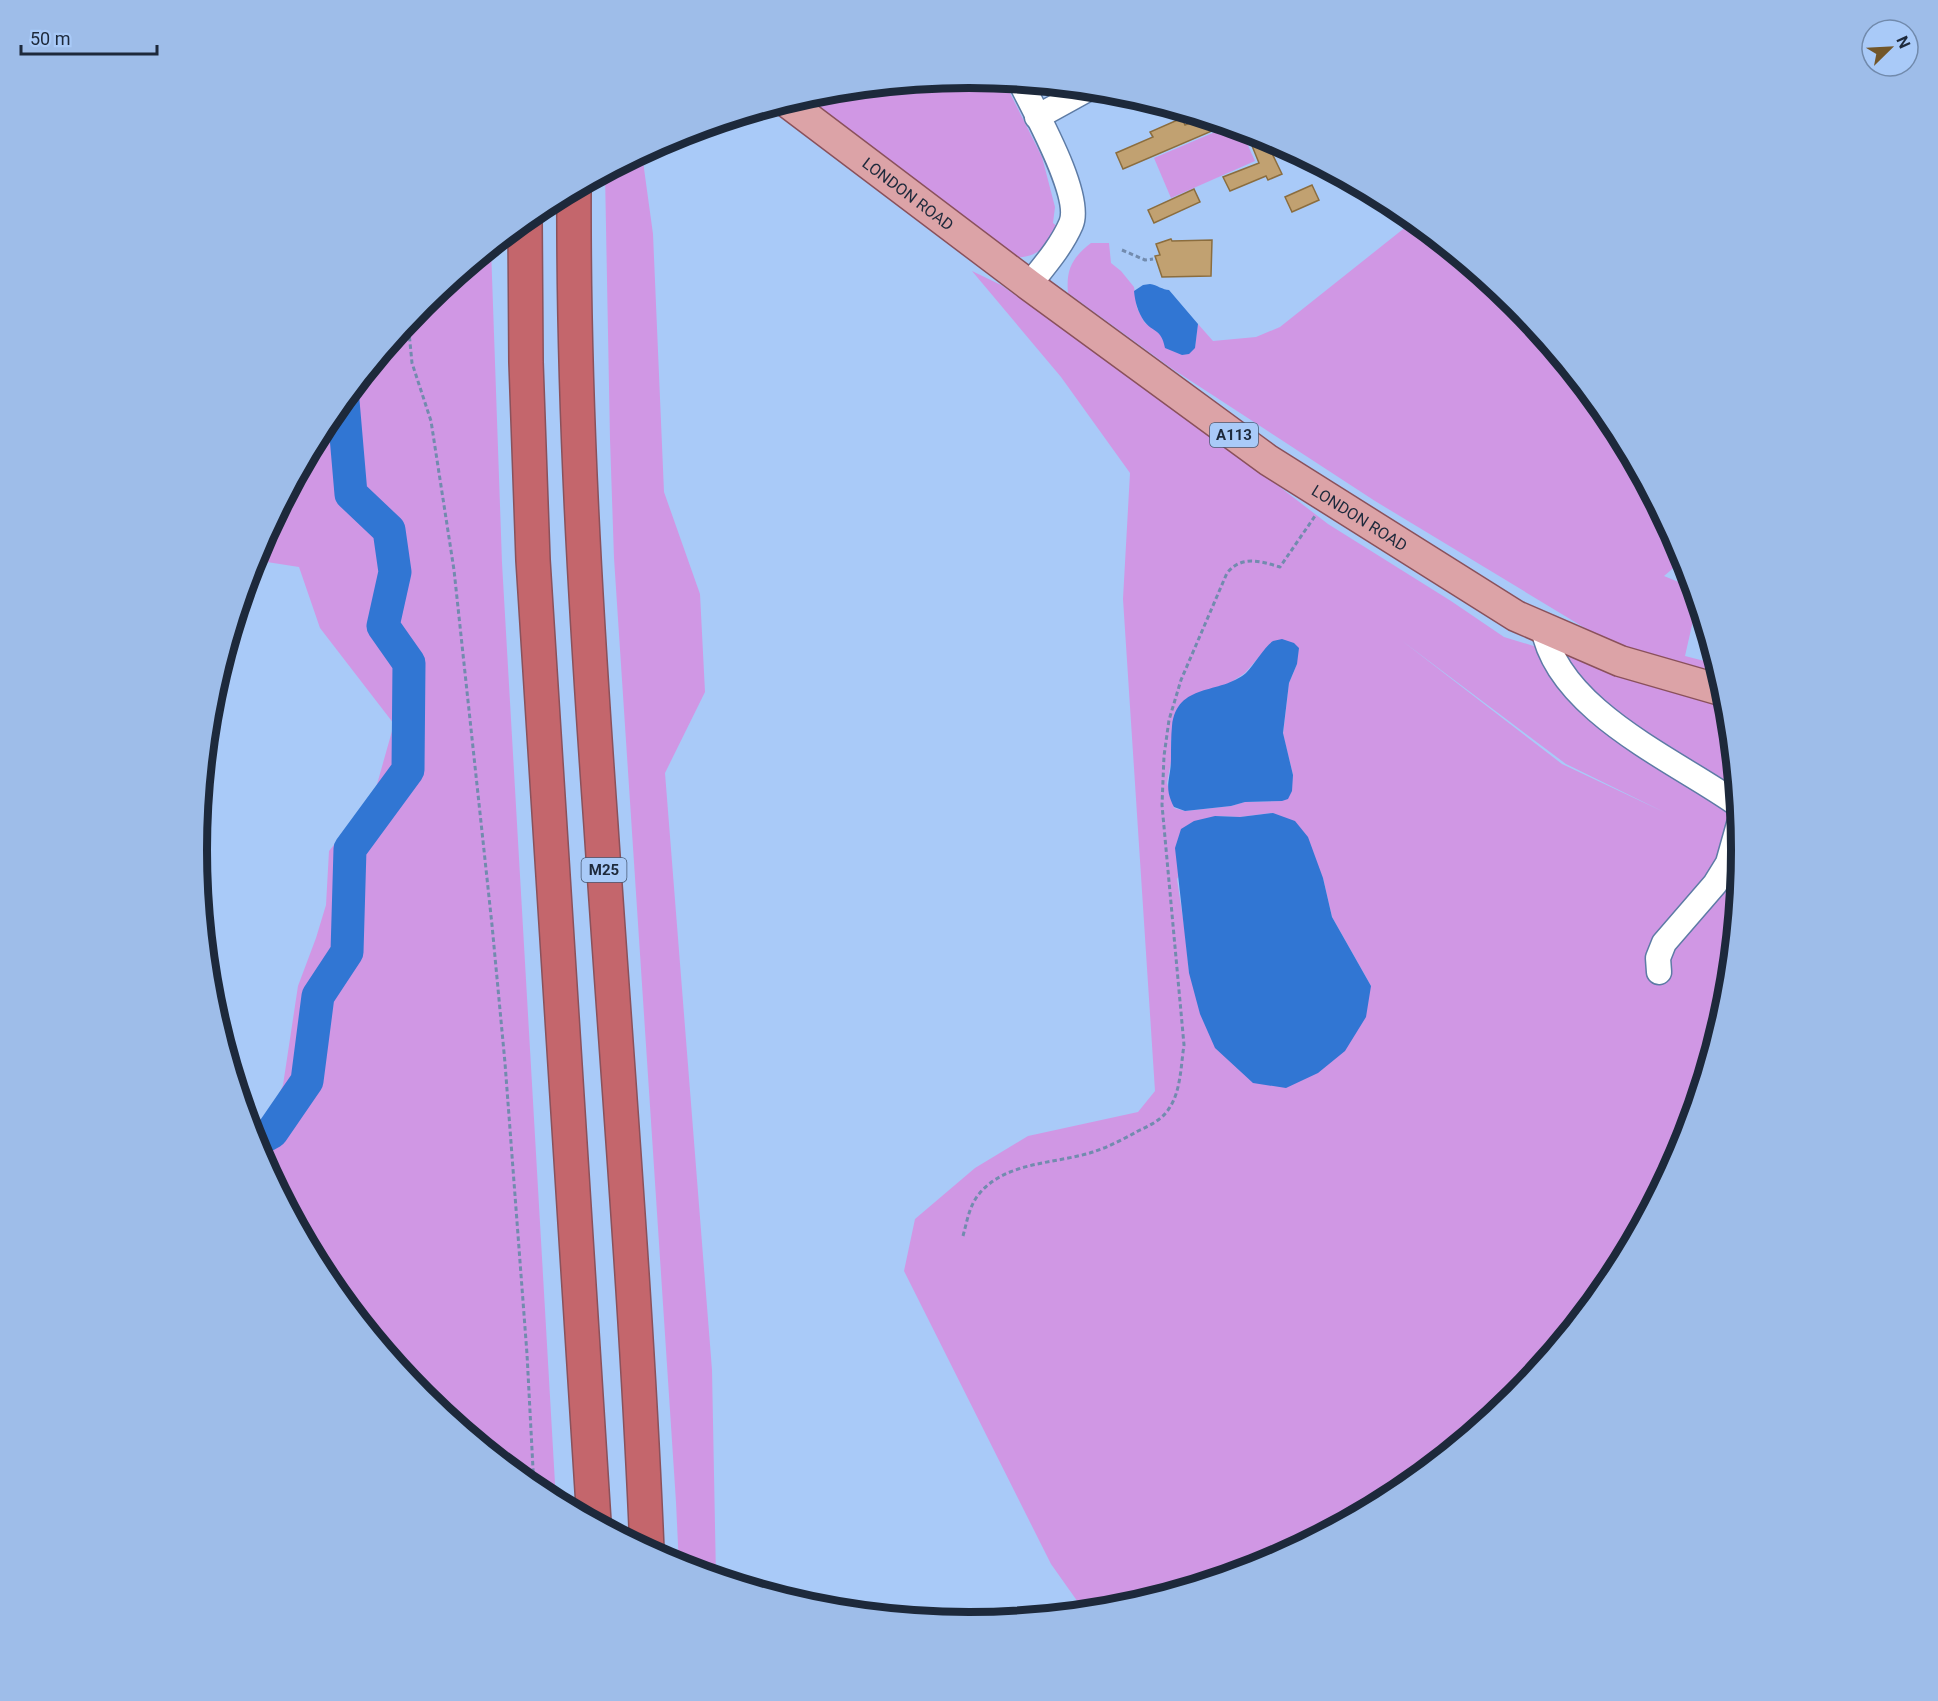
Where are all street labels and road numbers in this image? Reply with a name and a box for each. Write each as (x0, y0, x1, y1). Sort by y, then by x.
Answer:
street label: LONDON ROAD (859, 154, 957, 235)
road number: A113 (1210, 423, 1258, 447)
street label: LONDON ROAD (1308, 481, 1411, 555)
road number: M25 (582, 858, 626, 882)

